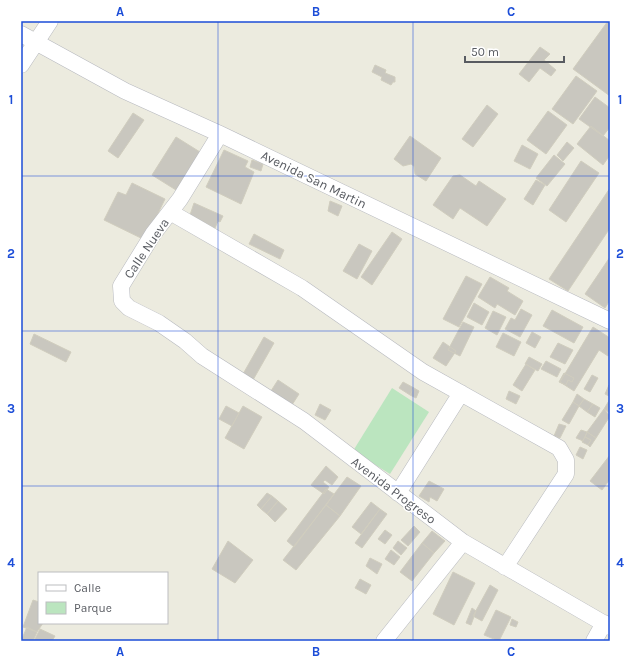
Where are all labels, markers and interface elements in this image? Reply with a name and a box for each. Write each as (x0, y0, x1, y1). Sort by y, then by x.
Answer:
text: A (116, 4, 124, 19)
text: B (312, 4, 320, 19)
text: C (507, 4, 515, 19)
scale bar (465, 38, 564, 64)
text: 50 m (471, 45, 499, 59)
text: 1 (9, 92, 13, 107)
text: 1 (618, 92, 622, 107)
street label: Avenida San Martin (259, 147, 369, 212)
street label: Calle Nueva (121, 215, 172, 281)
text: 2 (7, 246, 15, 261)
text: 2 (616, 246, 624, 261)
text: 3 (7, 401, 15, 416)
text: 3 (616, 401, 624, 416)
street label: Avenida Progreso (349, 454, 439, 527)
text: 4 (7, 555, 15, 570)
text: 4 (616, 555, 624, 570)
legend (38, 572, 168, 624)
text: Calle (74, 581, 101, 595)
text: Parque (74, 601, 112, 615)
text: A (116, 644, 124, 659)
text: B (312, 644, 320, 659)
text: C (507, 644, 515, 659)

